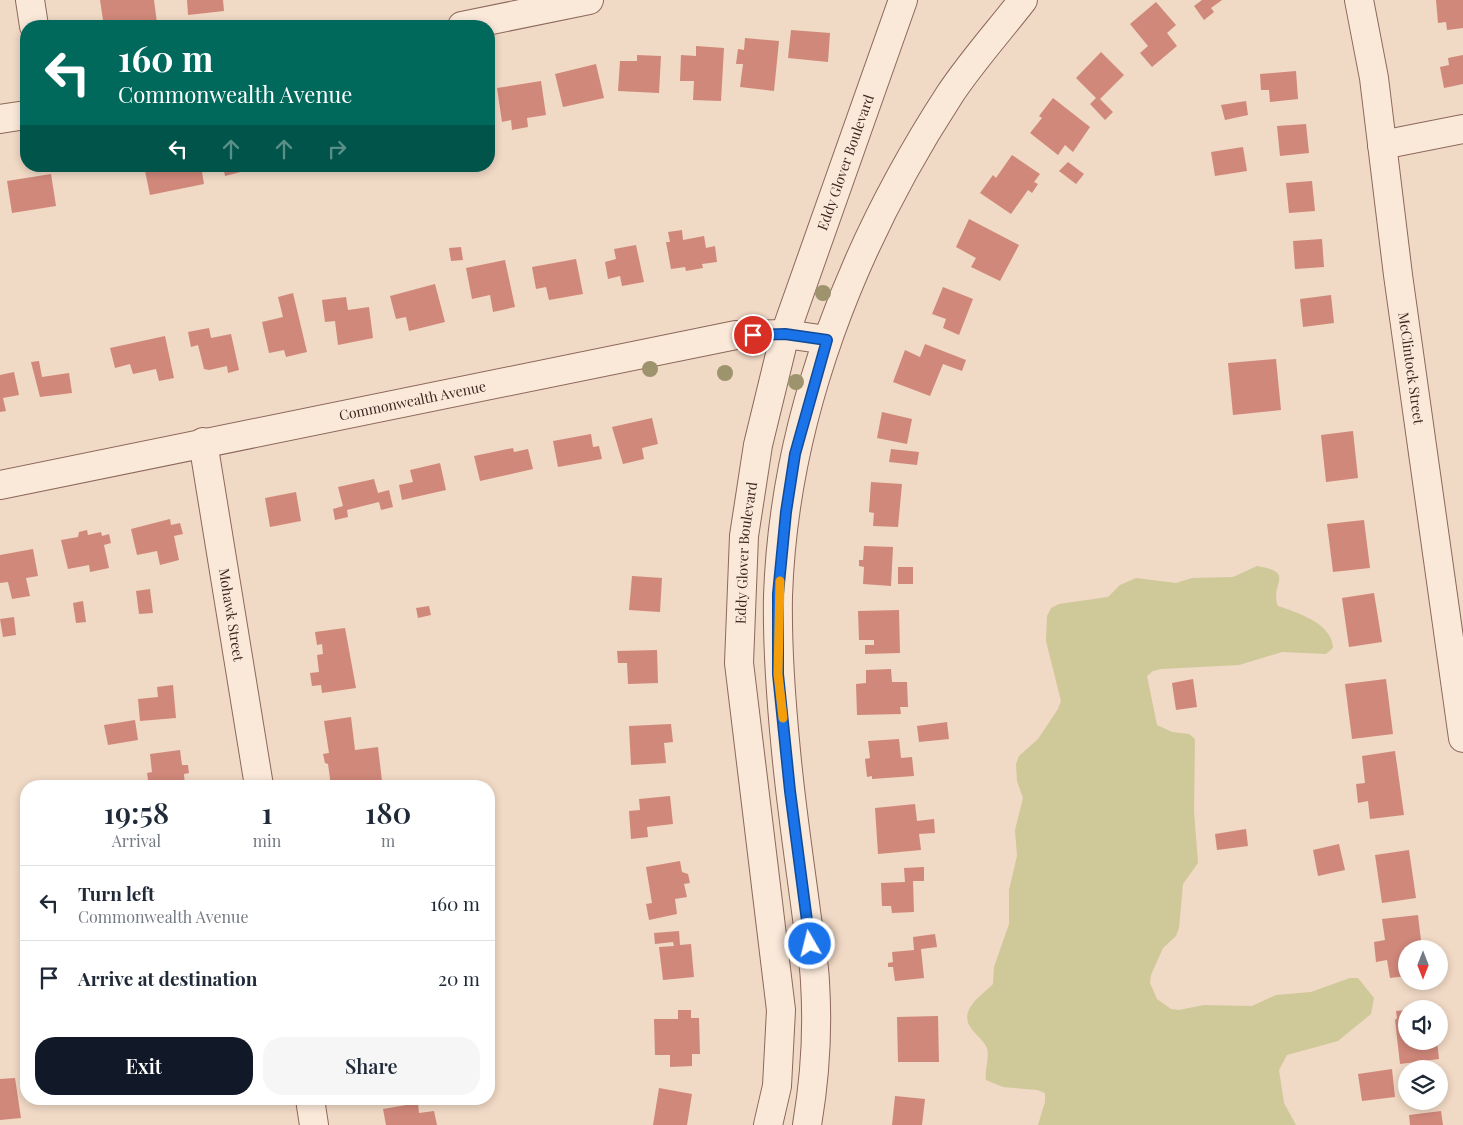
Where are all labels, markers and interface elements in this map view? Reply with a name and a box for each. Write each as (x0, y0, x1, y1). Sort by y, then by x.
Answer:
text: 160 m (118, 34, 213, 81)
icon: left (35, 40, 100, 105)
text: Commonwealth Avenue (118, 79, 352, 109)
street label: Eddy Glover Boulevard (812, 92, 878, 233)
icon: left (164, 135, 192, 163)
icon: ahead (217, 135, 245, 163)
icon: ahead (270, 135, 298, 163)
icon: right (323, 135, 351, 163)
street label: McClintock Street (1394, 311, 1429, 426)
pin (732, 314, 774, 356)
icon: arrive (739, 321, 767, 349)
street label: Commonwealth Avenue (337, 376, 487, 425)
street label: Eddy Glover Boulevard (731, 480, 761, 624)
street label: Mohawk Street (215, 567, 249, 663)
text: 19:58 (104, 792, 169, 832)
text: 1 (261, 792, 273, 832)
text: 180 (365, 792, 411, 832)
text: Arrival (112, 830, 161, 851)
text: min (253, 830, 281, 851)
text: m (381, 830, 395, 851)
text: Turn left (78, 880, 155, 906)
icon: left (35, 889, 63, 917)
text: 160 m (430, 890, 480, 916)
text: Commonwealth Avenue (78, 906, 249, 927)
position arrow (783, 917, 835, 969)
north arrow (1398, 940, 1448, 990)
map controls (1398, 940, 1448, 1110)
icon: arrive (35, 964, 63, 992)
text: Arrive at destination (78, 965, 258, 991)
text: 20 m (438, 965, 480, 991)
button: sound (1398, 1000, 1448, 1050)
button: Exit (35, 1037, 253, 1095)
button: Share (263, 1037, 480, 1095)
button: layers (1398, 1060, 1448, 1110)

